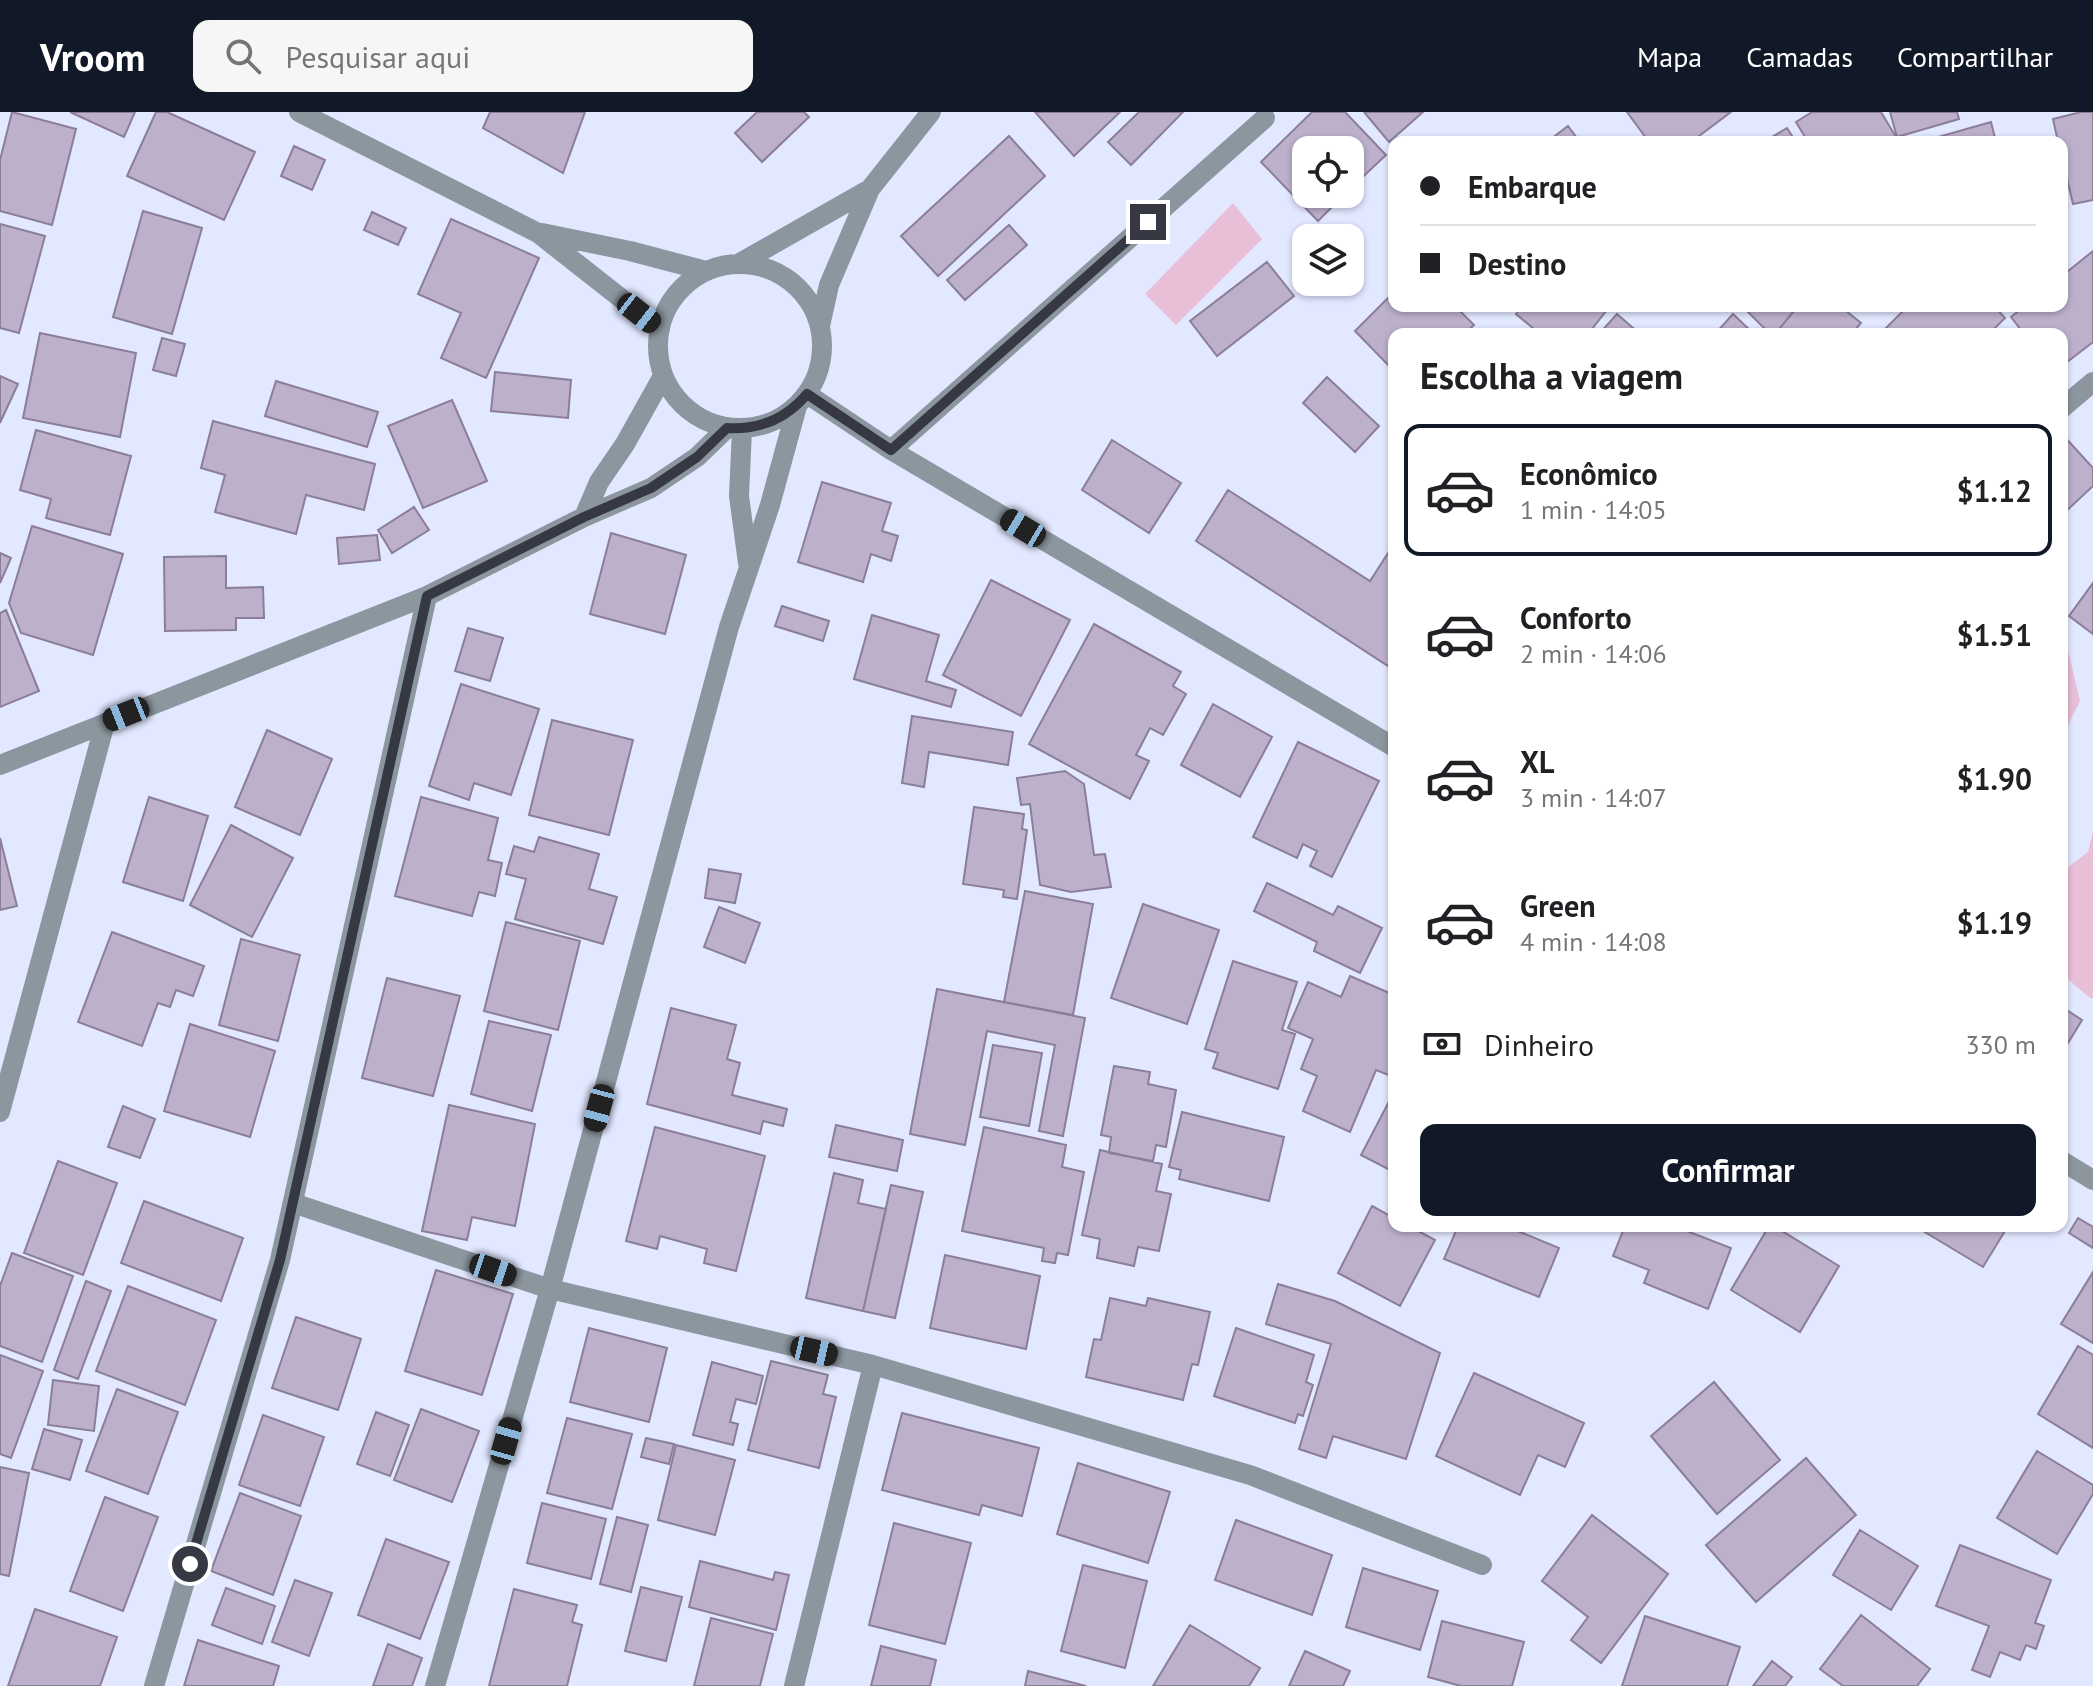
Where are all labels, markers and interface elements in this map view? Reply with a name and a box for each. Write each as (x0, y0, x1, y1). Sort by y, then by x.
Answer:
search box (193, 20, 753, 92)
text: Vroom (40, 32, 145, 81)
icon: search (221, 34, 265, 78)
text: Pesquisar aqui (285, 37, 470, 76)
text: Mapa (1637, 38, 1702, 75)
text: Camadas (1746, 38, 1853, 75)
text: Compartilhar (1897, 38, 2053, 75)
map controls (1292, 136, 1364, 296)
button: locate (1292, 136, 1364, 208)
text: Embarque (1468, 167, 1597, 206)
route end (1130, 204, 1166, 240)
button: layers (1292, 224, 1364, 296)
text: Destino (1468, 244, 1566, 283)
car (613, 289, 665, 337)
text: Escolha a viagem (1420, 352, 1683, 399)
icon: car (1424, 454, 1496, 526)
text: Econômico (1520, 454, 1658, 493)
text: $1.12 (1957, 471, 2032, 510)
text: 1 min · 14:05 (1520, 493, 1667, 526)
car (996, 505, 1050, 551)
icon: car (1424, 598, 1496, 670)
text: Conforto (1520, 598, 1632, 637)
text: $1.51 (1957, 615, 2032, 654)
text: 2 min · 14:06 (1520, 637, 1667, 670)
car (99, 694, 153, 734)
icon: car (1424, 742, 1496, 814)
text: XL (1520, 742, 1554, 781)
text: $1.90 (1957, 759, 2032, 798)
text: 3 min · 14:07 (1520, 781, 1667, 814)
icon: car (1424, 886, 1496, 958)
text: Green (1520, 886, 1595, 925)
text: $1.19 (1957, 903, 2032, 942)
text: 4 min · 14:08 (1520, 925, 1667, 958)
icon: cash (1420, 1022, 1464, 1066)
text: Dinheiro (1484, 1025, 1594, 1064)
text: 330 m (1965, 1028, 2036, 1061)
car (581, 1082, 617, 1134)
button: Confirmar (1420, 1124, 2036, 1216)
car (466, 1251, 520, 1289)
car (788, 1334, 840, 1368)
car (488, 1415, 524, 1467)
route start (172, 1546, 208, 1582)

